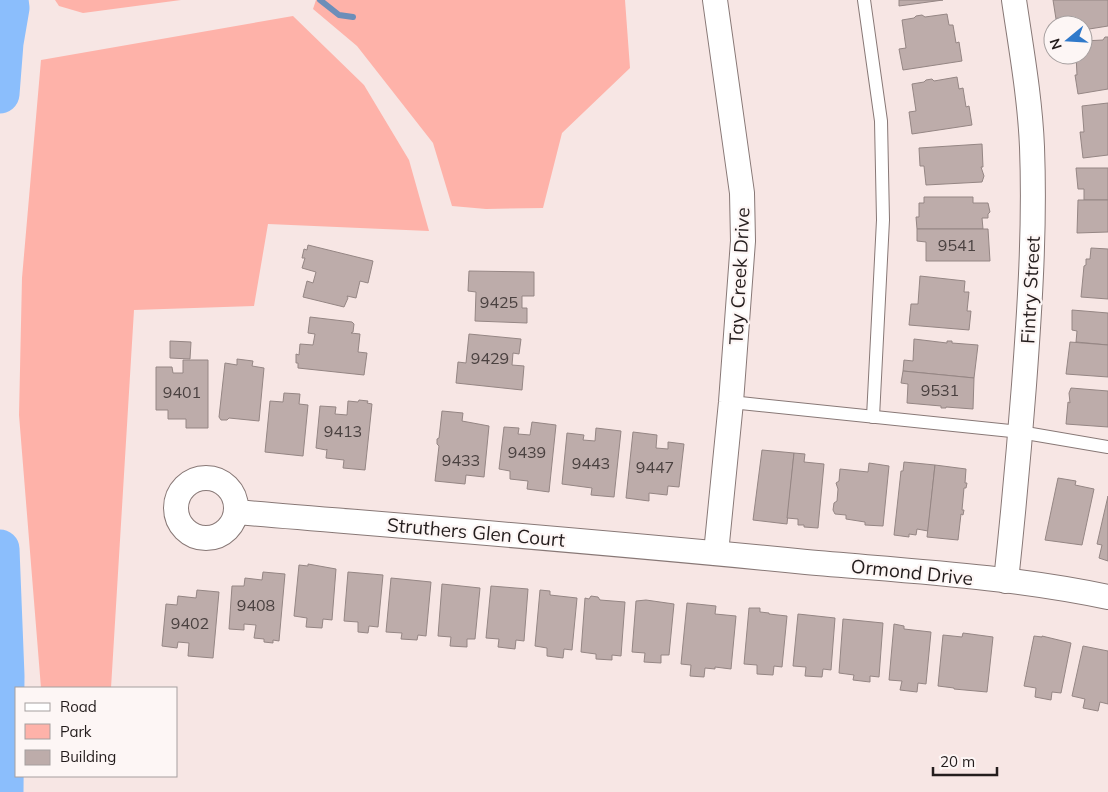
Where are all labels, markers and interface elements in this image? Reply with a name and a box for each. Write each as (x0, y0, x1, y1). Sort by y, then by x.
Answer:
north arrow (1043, 15, 1093, 65)
text: N (1045, 36, 1066, 52)
street label: Tay Creek Drive (723, 207, 755, 345)
house number: 9541 (938, 235, 976, 255)
street label: Fintry Street (1015, 235, 1045, 345)
house number: 9425 (480, 292, 518, 312)
house number: 9429 (471, 348, 509, 368)
house number: 9531 (921, 380, 959, 400)
house number: 9401 (163, 382, 201, 402)
house number: 9413 (324, 421, 362, 441)
house number: 9439 (508, 442, 546, 462)
house number: 9433 (442, 450, 480, 470)
house number: 9443 (572, 453, 610, 473)
house number: 9447 (636, 457, 674, 477)
street label: Struthers Glen Court (386, 512, 566, 552)
street label: Ormond Drive (850, 554, 974, 590)
house number: 9408 (237, 595, 275, 615)
house number: 9402 (171, 613, 209, 633)
legend (15, 687, 178, 777)
text: Road (60, 697, 97, 716)
text: Park (60, 722, 92, 741)
scale bar (933, 744, 997, 776)
text: Building (60, 747, 116, 766)
text: 20 m (940, 752, 975, 771)

